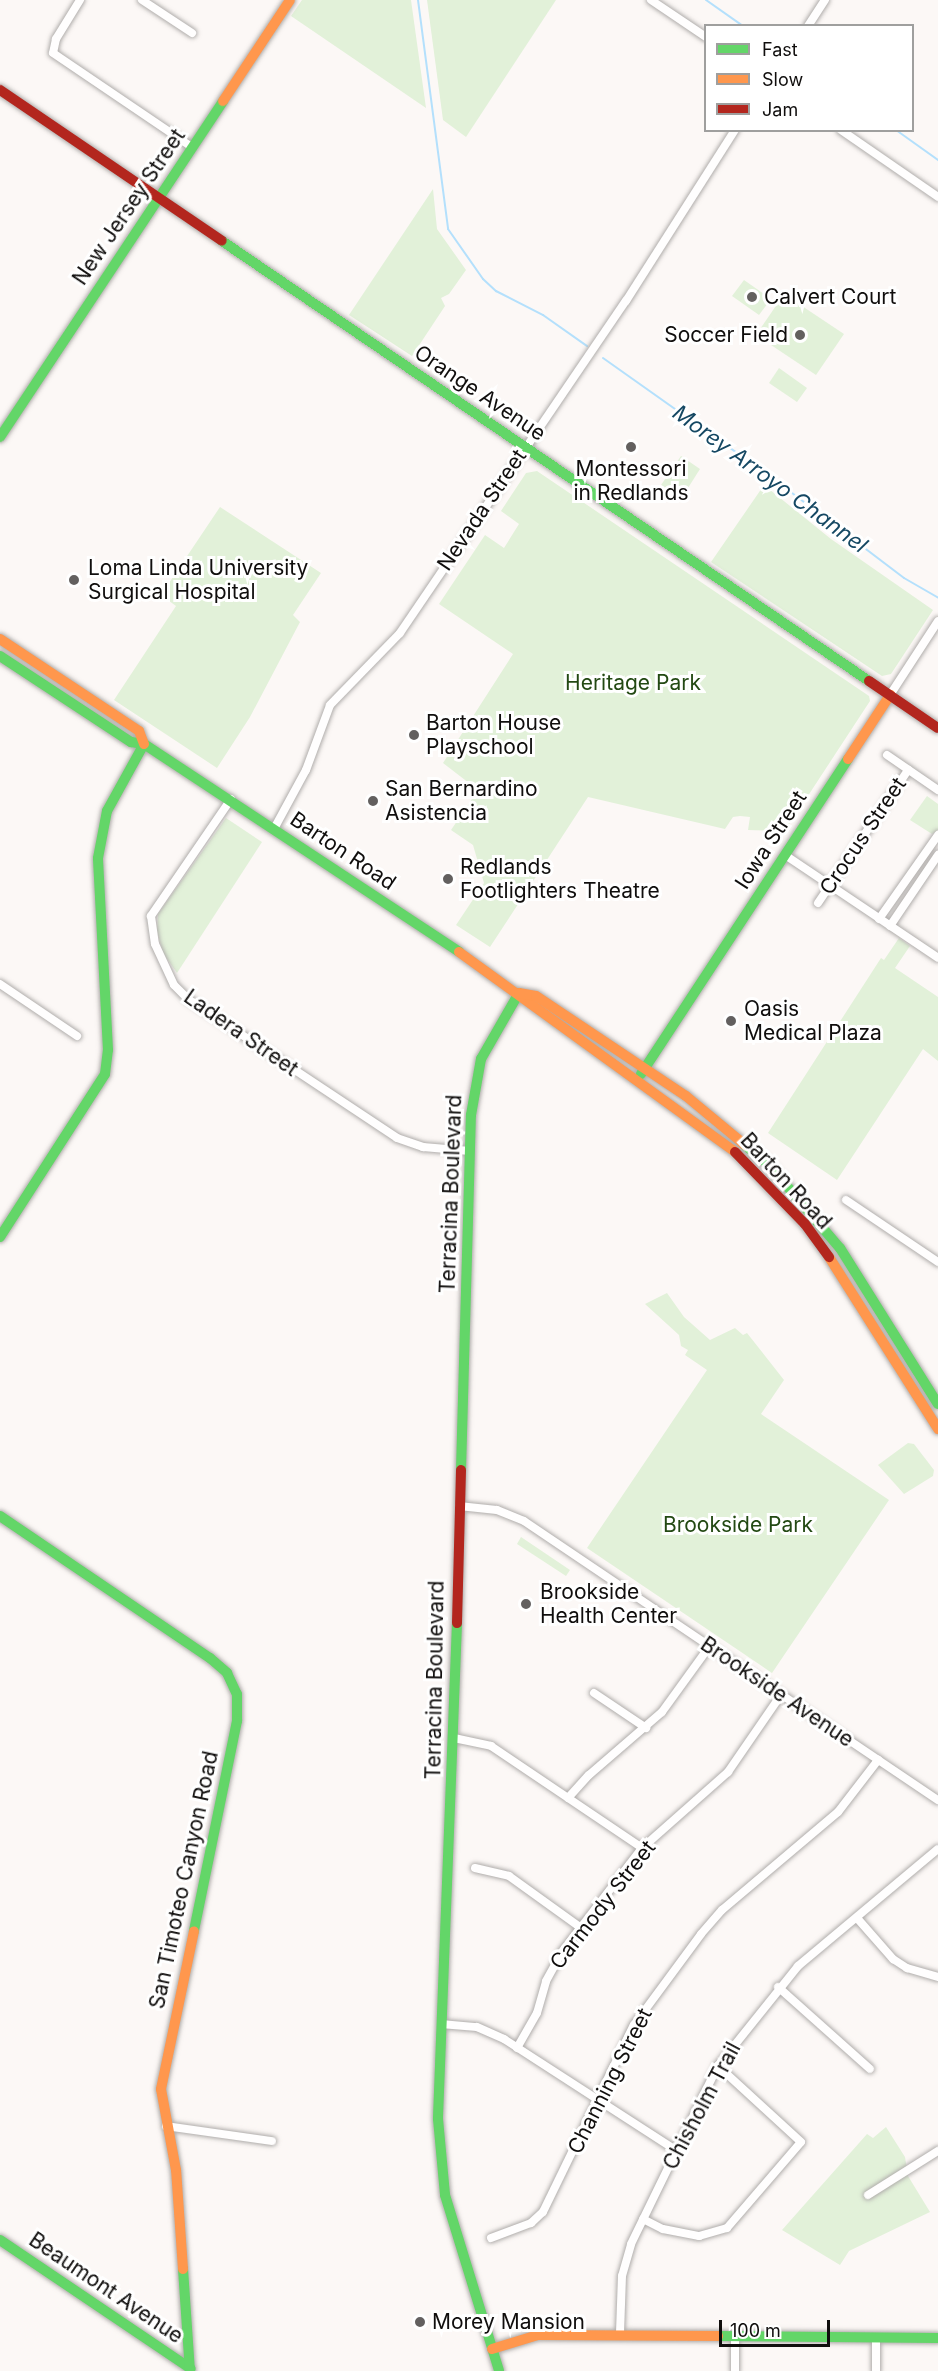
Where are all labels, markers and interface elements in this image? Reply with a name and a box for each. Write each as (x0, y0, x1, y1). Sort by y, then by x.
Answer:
legend (704, 24, 914, 132)
text: Fast (762, 39, 798, 60)
text: Slow (762, 69, 803, 90)
text: Jam (762, 99, 798, 120)
street label: New Jersey Street (67, 124, 191, 290)
place label: Calvert Court (764, 284, 896, 310)
marker: Calvert Court (745, 290, 759, 304)
place label: Soccer Field (664, 322, 788, 348)
marker: Soccer Field (793, 328, 807, 342)
street label: Orange Avenue (410, 340, 550, 446)
water label: Morey Arroyo Channel (668, 399, 872, 559)
marker: Montessori in Redlands (624, 440, 638, 454)
street label: Nevada Street (432, 445, 532, 575)
place label: Montessori in Redlands (574, 456, 688, 506)
place label: Loma Linda University Surgical Hospital (88, 555, 308, 605)
marker: Loma Linda University Surgical Hospital (65, 571, 83, 589)
park label: Heritage Park (565, 670, 701, 696)
place label: Barton House Playschool (426, 710, 561, 760)
marker: Barton House Playschool (407, 728, 421, 742)
street label: Crocus Street (814, 773, 912, 899)
place label: San Bernardino Asistencia (385, 776, 537, 826)
street label: Iowa Street (730, 786, 812, 894)
marker: San Bernardino Asistencia (366, 794, 380, 808)
street label: Barton Road (285, 806, 401, 896)
place label: Redlands Footlighters Theatre (460, 854, 660, 904)
marker: Redlands Footlighters Theatre (441, 872, 455, 886)
street label: Ladera Street (179, 984, 303, 1082)
place label: Oasis Medical Plaza (744, 996, 882, 1046)
marker: Oasis Medical Plaza (722, 1012, 740, 1030)
street label: Terracina Boulevard (435, 1094, 467, 1294)
street label: Barton Road (735, 1128, 837, 1234)
park label: Brookside Park (663, 1512, 813, 1538)
place label: Brookside Health Center (540, 1579, 677, 1629)
street label: Terracina Boulevard (421, 1580, 449, 1780)
marker: Brookside Health Center (517, 1595, 535, 1613)
street label: Brookside Avenue (696, 1632, 858, 1752)
street label: San Timoteo Canyon Road (144, 1749, 224, 2011)
street label: Carmody Street (545, 1836, 661, 1974)
street label: Channing Street (562, 2004, 658, 2158)
street label: Chisholm Trail (658, 2038, 746, 2174)
street label: Beaumont Avenue (24, 2227, 188, 2349)
scale bar (722, 2308, 833, 2346)
place label: Morey Mansion (432, 2309, 585, 2335)
marker: Morey Mansion (413, 2315, 427, 2329)
text: 100 m (730, 2320, 781, 2341)

